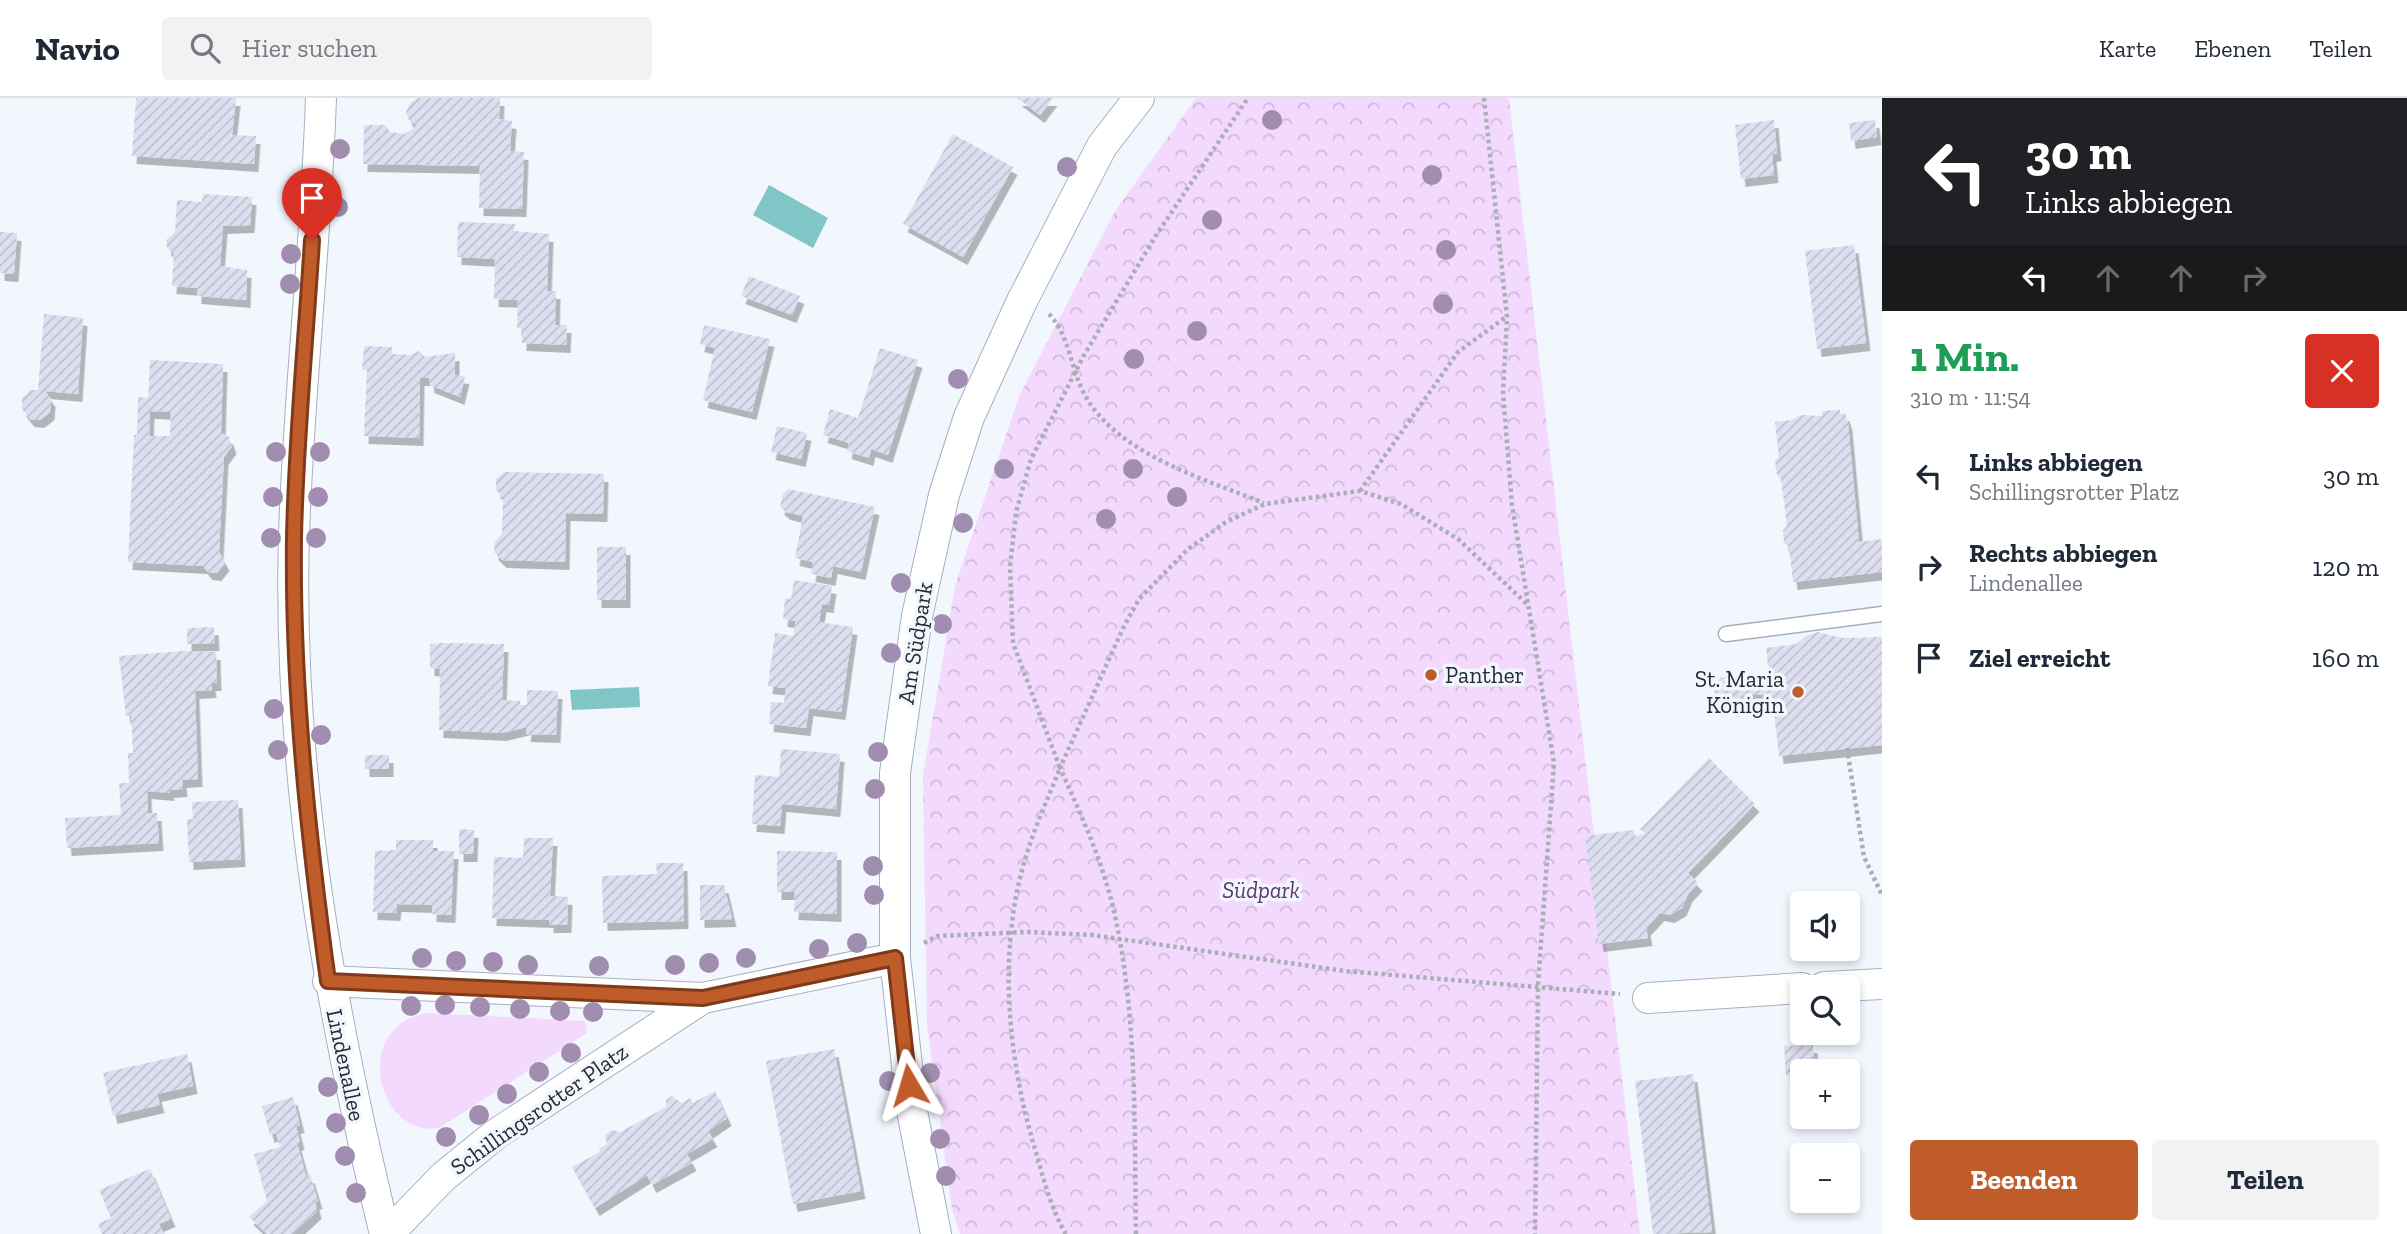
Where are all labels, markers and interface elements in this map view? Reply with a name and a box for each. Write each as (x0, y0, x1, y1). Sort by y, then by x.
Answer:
search box (162, 17, 652, 80)
text: Navio (35, 29, 120, 68)
icon: search (186, 29, 224, 67)
text: Hier suchen (242, 32, 377, 64)
text: Karte (2099, 34, 2156, 63)
text: Ebenen (2194, 34, 2271, 63)
text: Teilen (2309, 34, 2372, 63)
text: 30 m (2025, 123, 2131, 182)
icon: left (1910, 126, 2001, 217)
pin (282, 168, 342, 240)
icon: arrive (293, 179, 331, 217)
text: Links abbiegen (2025, 183, 2232, 221)
icon: left (2016, 259, 2054, 297)
icon: ahead (2089, 259, 2127, 297)
icon: ahead (2162, 259, 2200, 297)
icon: right (2235, 259, 2273, 297)
text: 1 Min. (1910, 331, 2019, 382)
button: close (2305, 334, 2379, 408)
text: 310 m · 11:54 (1910, 383, 2031, 411)
text: Links abbiegen (1969, 446, 2143, 478)
icon: left (1910, 457, 1948, 495)
text: 30 m (2323, 460, 2379, 492)
text: Schillingsrotter Platz (1969, 478, 2179, 506)
text: Rechts abbiegen (1969, 537, 2157, 569)
icon: right (1910, 548, 1948, 586)
text: 120 m (2312, 551, 2379, 583)
text: Lindenallee (1969, 569, 2083, 597)
street label: Am Südpark (892, 580, 938, 706)
icon: arrive (1910, 639, 1948, 677)
text: Ziel erreicht (1969, 642, 2110, 674)
text: 160 m (2312, 642, 2379, 674)
place label: Panther (1445, 661, 1524, 689)
place label: St. Maria Königin (1695, 665, 1784, 719)
marker: Panther (1423, 667, 1439, 683)
marker: St. Maria Königin (1790, 684, 1806, 700)
park label: Südpark (1222, 876, 1300, 904)
map controls (1790, 891, 1860, 1213)
button: sound (1790, 891, 1860, 961)
button: search (1790, 975, 1860, 1045)
street label: Lindenallee (320, 1006, 372, 1124)
street label: Schillingsrotter Platz (445, 1037, 633, 1181)
position arrow (872, 1048, 946, 1122)
button: + (1790, 1059, 1860, 1129)
button: Beenden (1910, 1140, 2138, 1220)
button: Teilen (2152, 1140, 2379, 1220)
button: − (1790, 1143, 1860, 1213)

